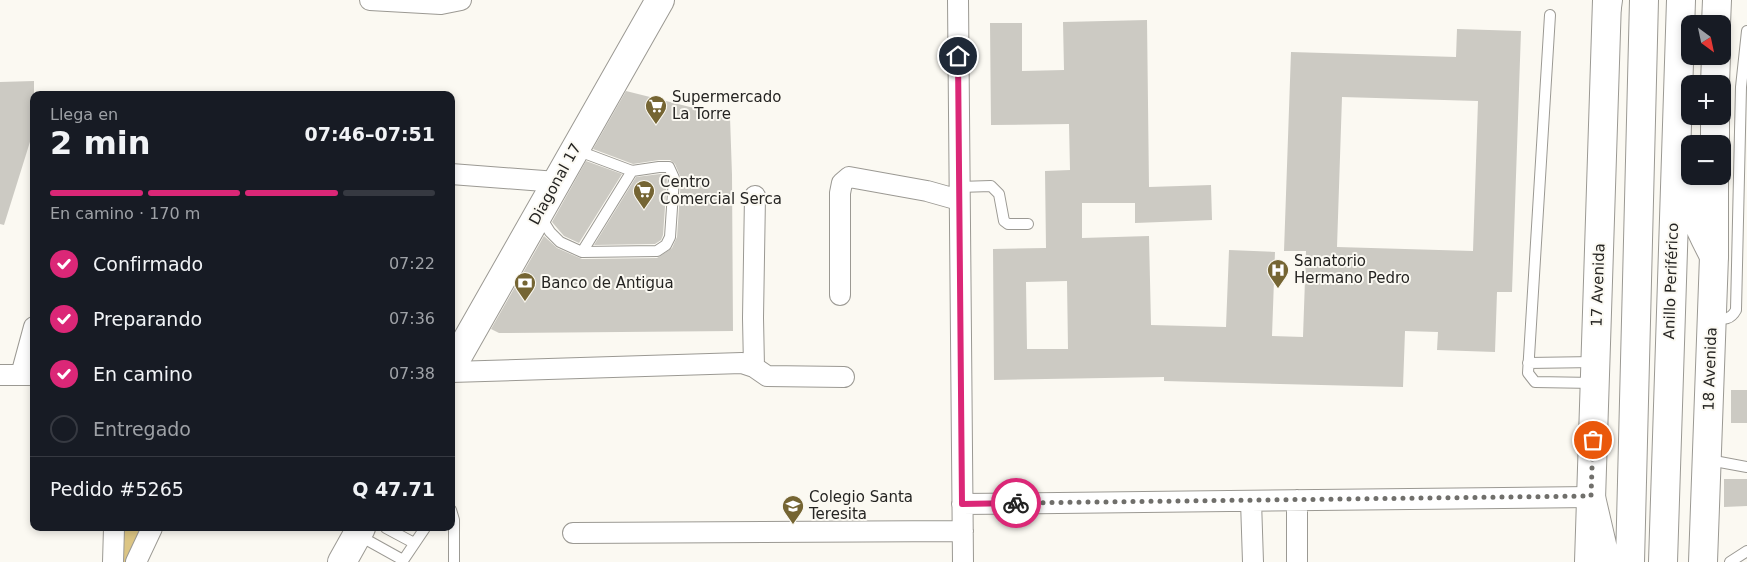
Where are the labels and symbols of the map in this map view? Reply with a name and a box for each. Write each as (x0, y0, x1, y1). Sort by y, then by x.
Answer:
north arrow (1681, 15, 1731, 65)
pin (937, 35, 979, 77)
place label: Supermercado La Torre (672, 88, 782, 123)
supermarket icon: Supermercado La Torre (644, 94, 668, 125)
street label: Diagonal 17 (525, 140, 585, 228)
place label: Centro Comercial Serca (660, 173, 782, 208)
supermarket icon: Centro Comercial Serca (632, 179, 656, 210)
street label: Anillo Periférico (1660, 222, 1682, 340)
street label: 17 Avenida (1588, 243, 1608, 327)
place label: Sanatorio Hermano Pedro (1294, 252, 1410, 287)
hospital icon: Sanatorio Hermano Pedro (1266, 258, 1290, 289)
bank icon: Banco de Antigua (513, 271, 537, 302)
place label: Banco de Antigua (541, 274, 674, 292)
street label: 18 Avenida (1700, 327, 1720, 411)
pin (1572, 419, 1614, 461)
courier (991, 478, 1041, 528)
place label: Colegio Santa Teresita (808, 488, 913, 523)
school or university icon: Colegio Santa Teresita (781, 494, 805, 525)

